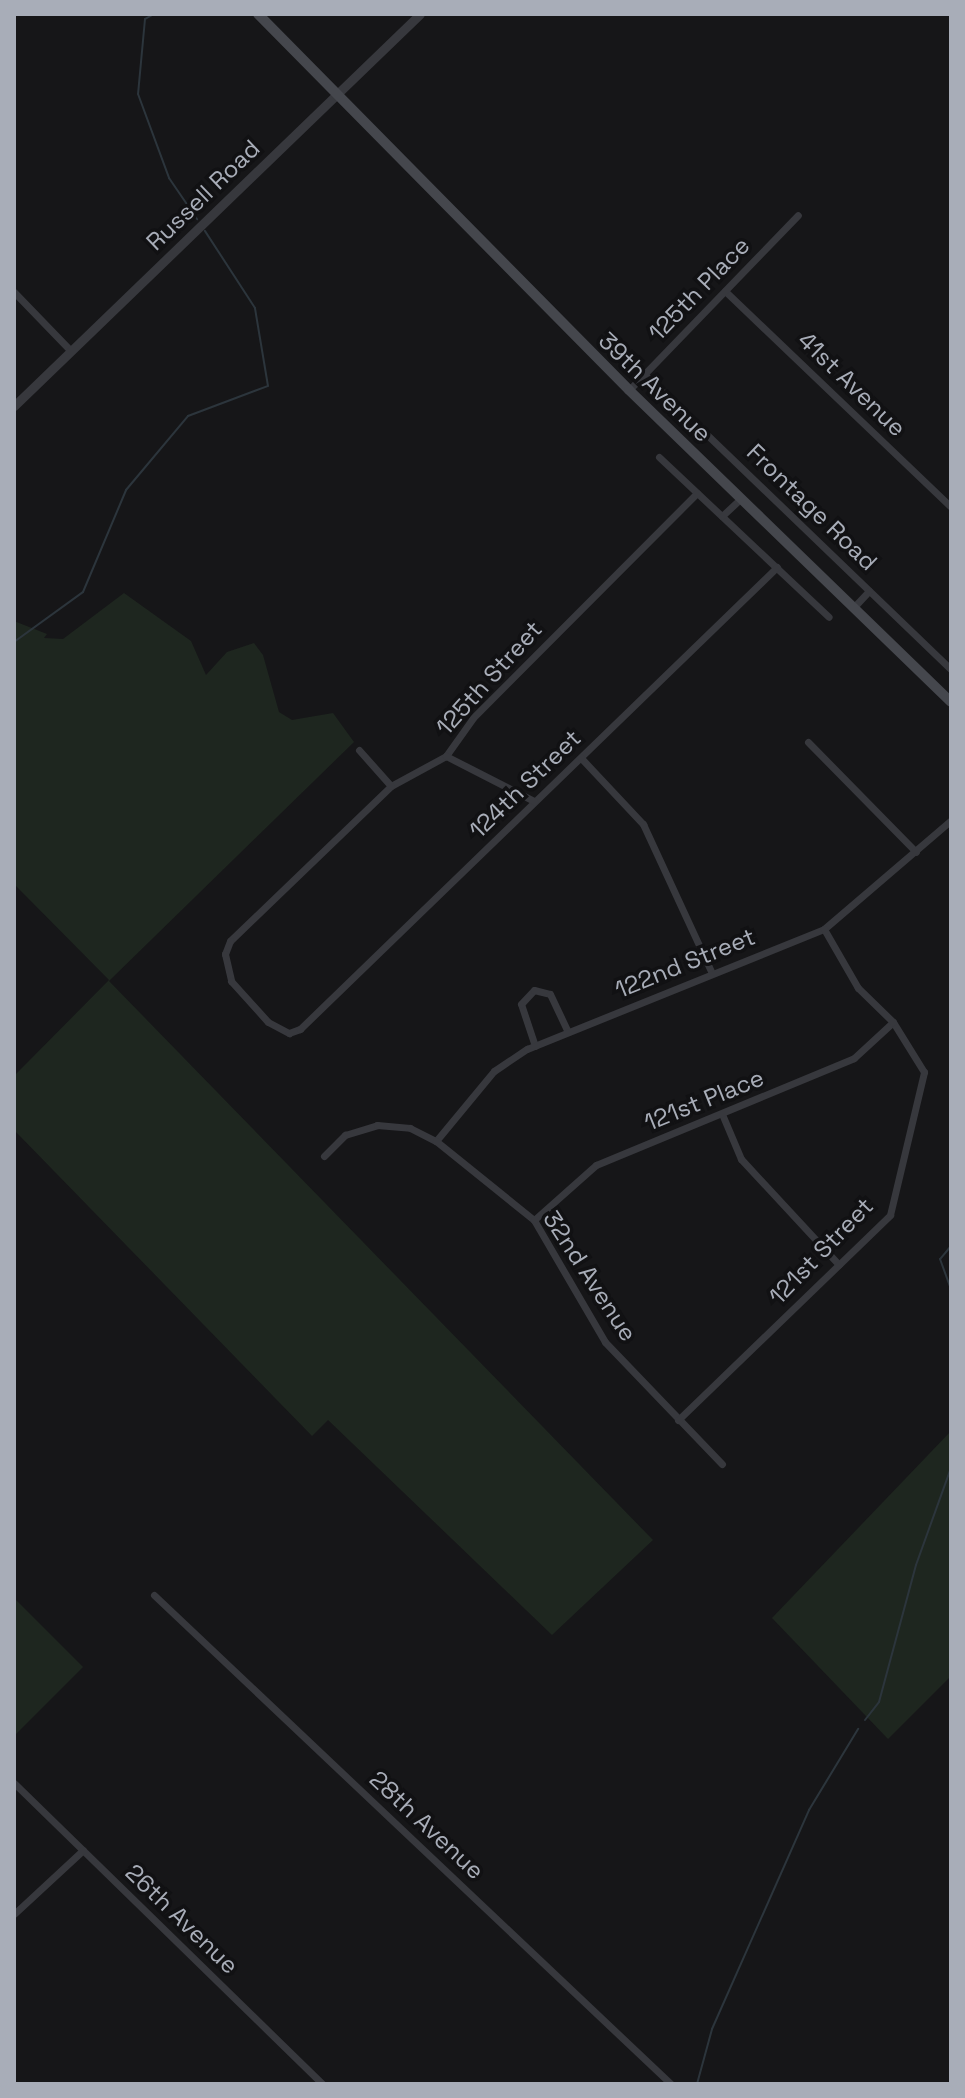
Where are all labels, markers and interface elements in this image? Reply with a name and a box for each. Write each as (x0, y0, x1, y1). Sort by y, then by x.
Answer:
street label: Russell Road (140, 134, 266, 256)
street label: 125th Place (642, 231, 756, 347)
street label: 41st Avenue (792, 325, 912, 443)
street label: 39th Avenue (593, 326, 717, 448)
street label: Frontage Road (741, 438, 883, 576)
street label: 125th Street (430, 615, 548, 741)
street label: 124th Street (463, 724, 587, 844)
street label: 122nd Street (611, 922, 759, 1004)
street label: 121st Place (640, 1063, 768, 1137)
street label: 121st Street (763, 1192, 879, 1310)
street label: 32nd Avenue (537, 1205, 643, 1347)
street label: 28th Avenue (364, 1765, 490, 1885)
street label: 26th Avenue (120, 1858, 244, 1980)

